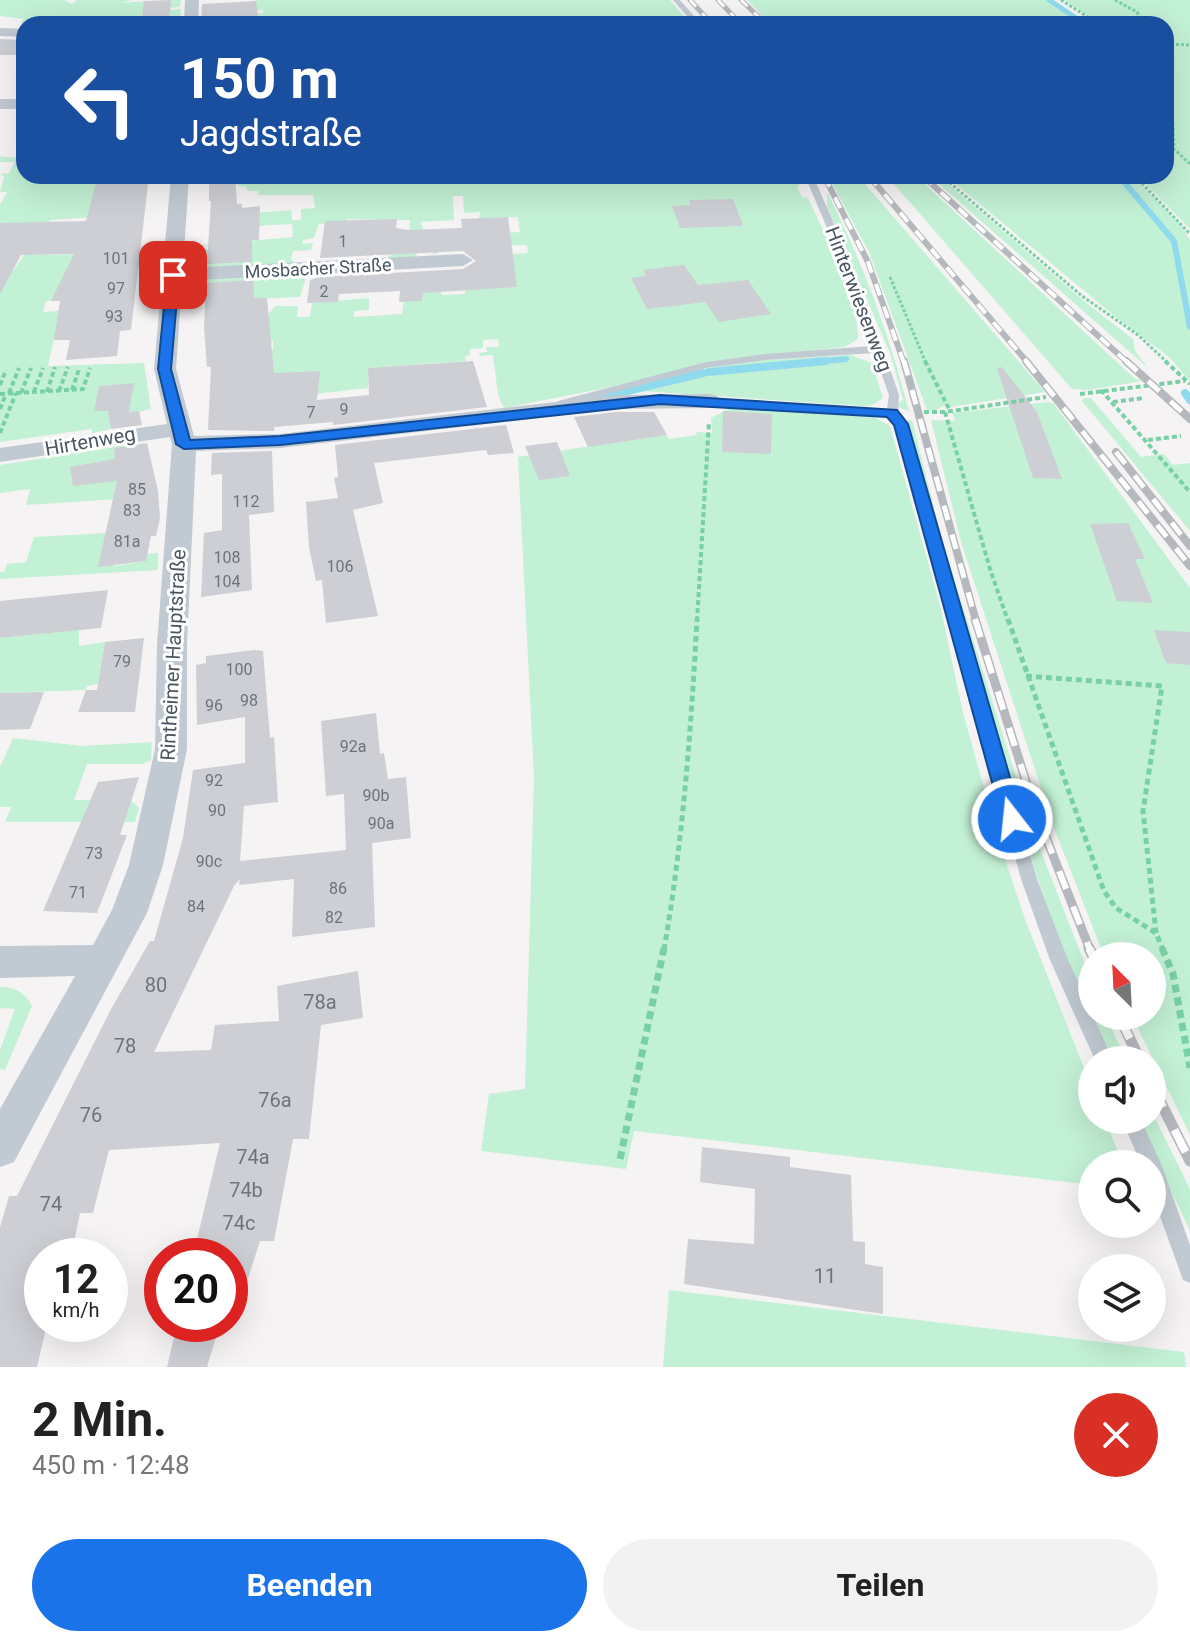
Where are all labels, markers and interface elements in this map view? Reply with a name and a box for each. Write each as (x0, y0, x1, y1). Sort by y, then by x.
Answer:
text: 150 m (180, 46, 339, 112)
icon: left (48, 48, 152, 152)
text: Jagdstraße (180, 113, 362, 155)
street label: Hinterwiesenweg (820, 223, 898, 375)
house number: 1 (339, 232, 348, 251)
pin (139, 241, 207, 309)
house number: 101 (103, 249, 129, 268)
icon: arrive (151, 253, 195, 297)
street label: Mosbacher Straße (244, 254, 392, 282)
house number: 97 (107, 279, 125, 298)
house number: 2 (320, 282, 329, 301)
house number: 93 (105, 307, 123, 326)
house number: 9 (340, 400, 349, 419)
house number: 7 (307, 403, 316, 422)
street label: Hirtenweg (43, 421, 137, 461)
house number: 85 (128, 480, 146, 499)
house number: 112 (233, 492, 259, 511)
house number: 83 (123, 501, 141, 520)
house number: 81a (114, 532, 140, 551)
house number: 108 (214, 548, 240, 567)
street label: Rintheimer Hauptstraße (155, 549, 191, 761)
house number: 106 (327, 557, 353, 576)
house number: 104 (214, 572, 240, 591)
house number: 79 (113, 652, 131, 671)
house number: 100 (226, 660, 252, 679)
house number: 98 (240, 691, 258, 710)
house number: 96 (205, 696, 223, 715)
house number: 92a (340, 737, 366, 756)
house number: 92 (205, 771, 223, 790)
position arrow (970, 777, 1054, 861)
house number: 90b (363, 786, 390, 805)
house number: 90 (208, 801, 226, 820)
house number: 90a (368, 814, 394, 833)
house number: 73 (85, 844, 103, 863)
house number: 90c (196, 852, 222, 871)
house number: 86 (329, 879, 347, 898)
house number: 71 (69, 883, 87, 902)
house number: 84 (187, 897, 205, 916)
house number: 82 (325, 908, 343, 927)
north arrow (1078, 942, 1166, 1030)
map controls (1078, 942, 1166, 1342)
house number: 80 (145, 973, 167, 997)
house number: 78a (303, 990, 337, 1014)
house number: 78 (114, 1034, 136, 1058)
button: sound (1078, 1046, 1166, 1134)
house number: 76a (258, 1088, 292, 1112)
house number: 76 (80, 1103, 102, 1127)
house number: 74a (236, 1145, 270, 1169)
button: search (1078, 1150, 1166, 1238)
house number: 74b (229, 1178, 263, 1202)
house number: 74 (40, 1192, 62, 1216)
house number: 74c (223, 1211, 255, 1235)
speed limit sign: 20 (144, 1238, 248, 1342)
button: layers (1078, 1254, 1166, 1342)
text: 12 (53, 1256, 99, 1303)
house number: 11 (814, 1264, 836, 1288)
text: km/h (53, 1298, 99, 1322)
text: 2 Min. (32, 1391, 167, 1448)
button: close (1074, 1393, 1158, 1477)
text: 450 m · 12:48 (32, 1450, 190, 1480)
button: Beenden (32, 1539, 587, 1631)
button: Teilen (603, 1539, 1158, 1631)

